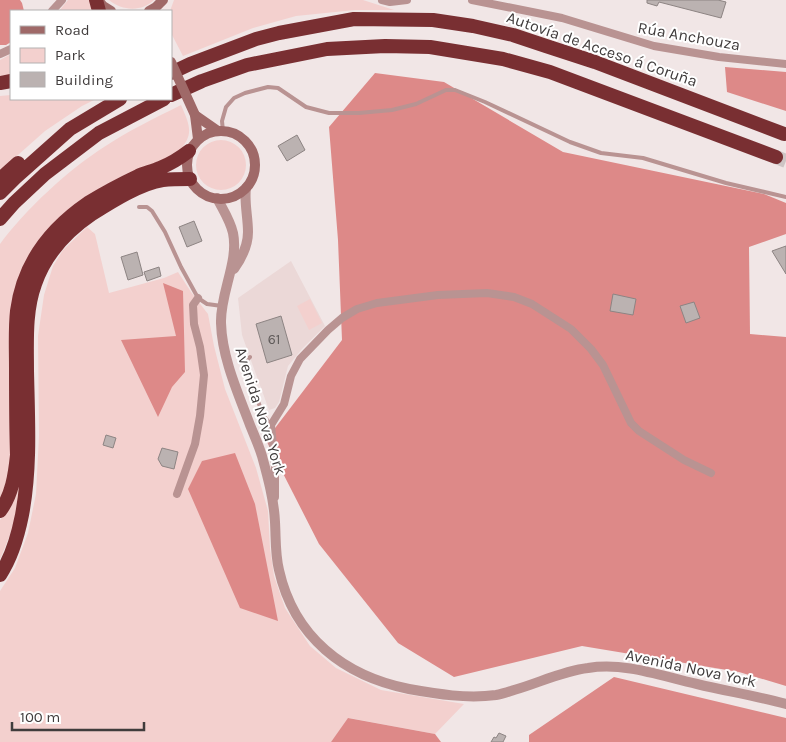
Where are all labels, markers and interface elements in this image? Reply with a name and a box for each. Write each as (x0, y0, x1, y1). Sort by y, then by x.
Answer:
street label: Autovía de Acceso á Coruña (504, 7, 700, 91)
legend (10, 10, 172, 100)
street label: Rúa Anchouza (636, 18, 742, 54)
text: Road (55, 21, 90, 39)
text: Park (55, 46, 85, 64)
text: Building (55, 71, 113, 89)
house number: 61 (268, 331, 280, 348)
street label: Avenida Nova York (231, 345, 291, 477)
street label: Avenida Nova York (624, 645, 758, 691)
scale bar (12, 700, 145, 732)
text: 100 m (20, 708, 60, 726)

